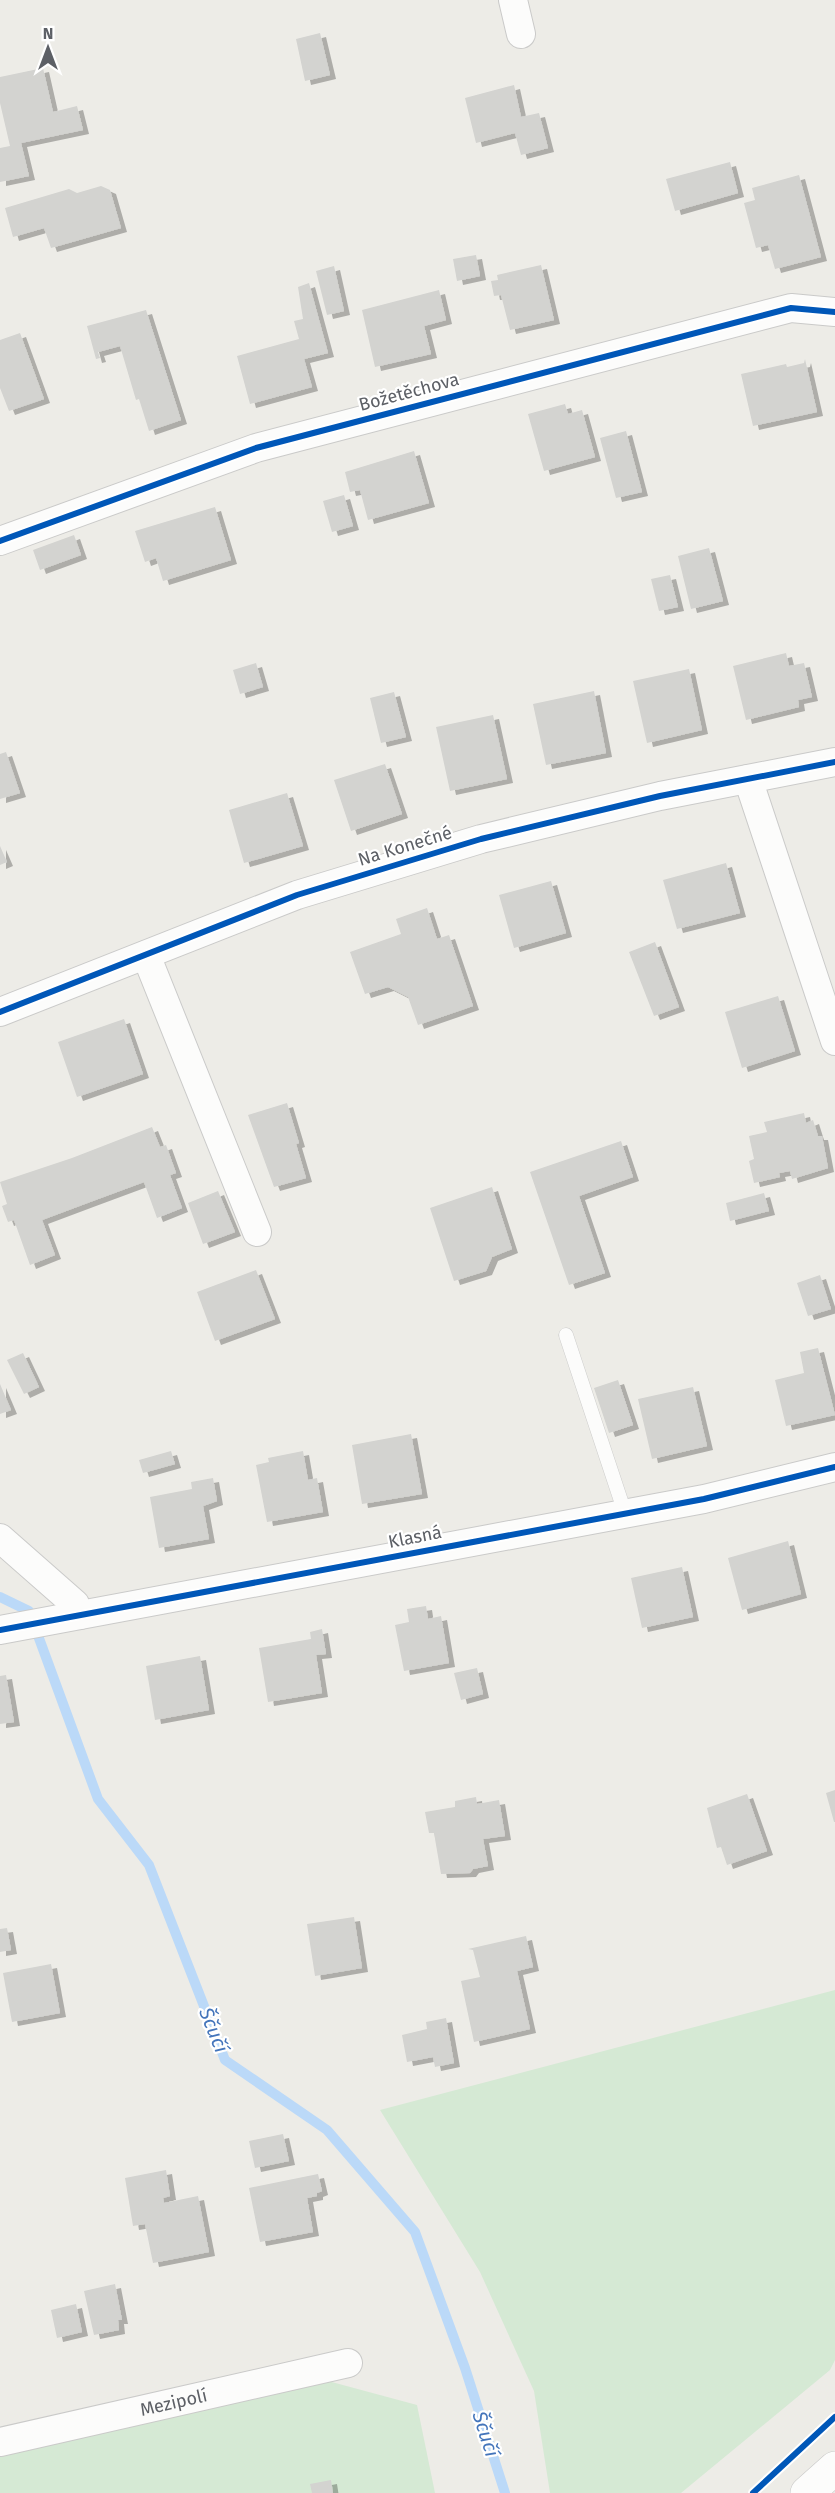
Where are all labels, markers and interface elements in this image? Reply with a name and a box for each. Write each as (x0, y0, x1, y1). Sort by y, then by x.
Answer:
north arrow (18, 18, 78, 78)
text: N (43, 24, 53, 43)
street label: Božetěchova (356, 368, 462, 416)
street label: Na Konečné (355, 821, 455, 871)
street label: Klasná (386, 1521, 444, 1553)
water label: Ščučí (194, 2003, 234, 2057)
street label: Mezipolí (138, 2384, 209, 2421)
water label: Ščučí (467, 2407, 505, 2461)

